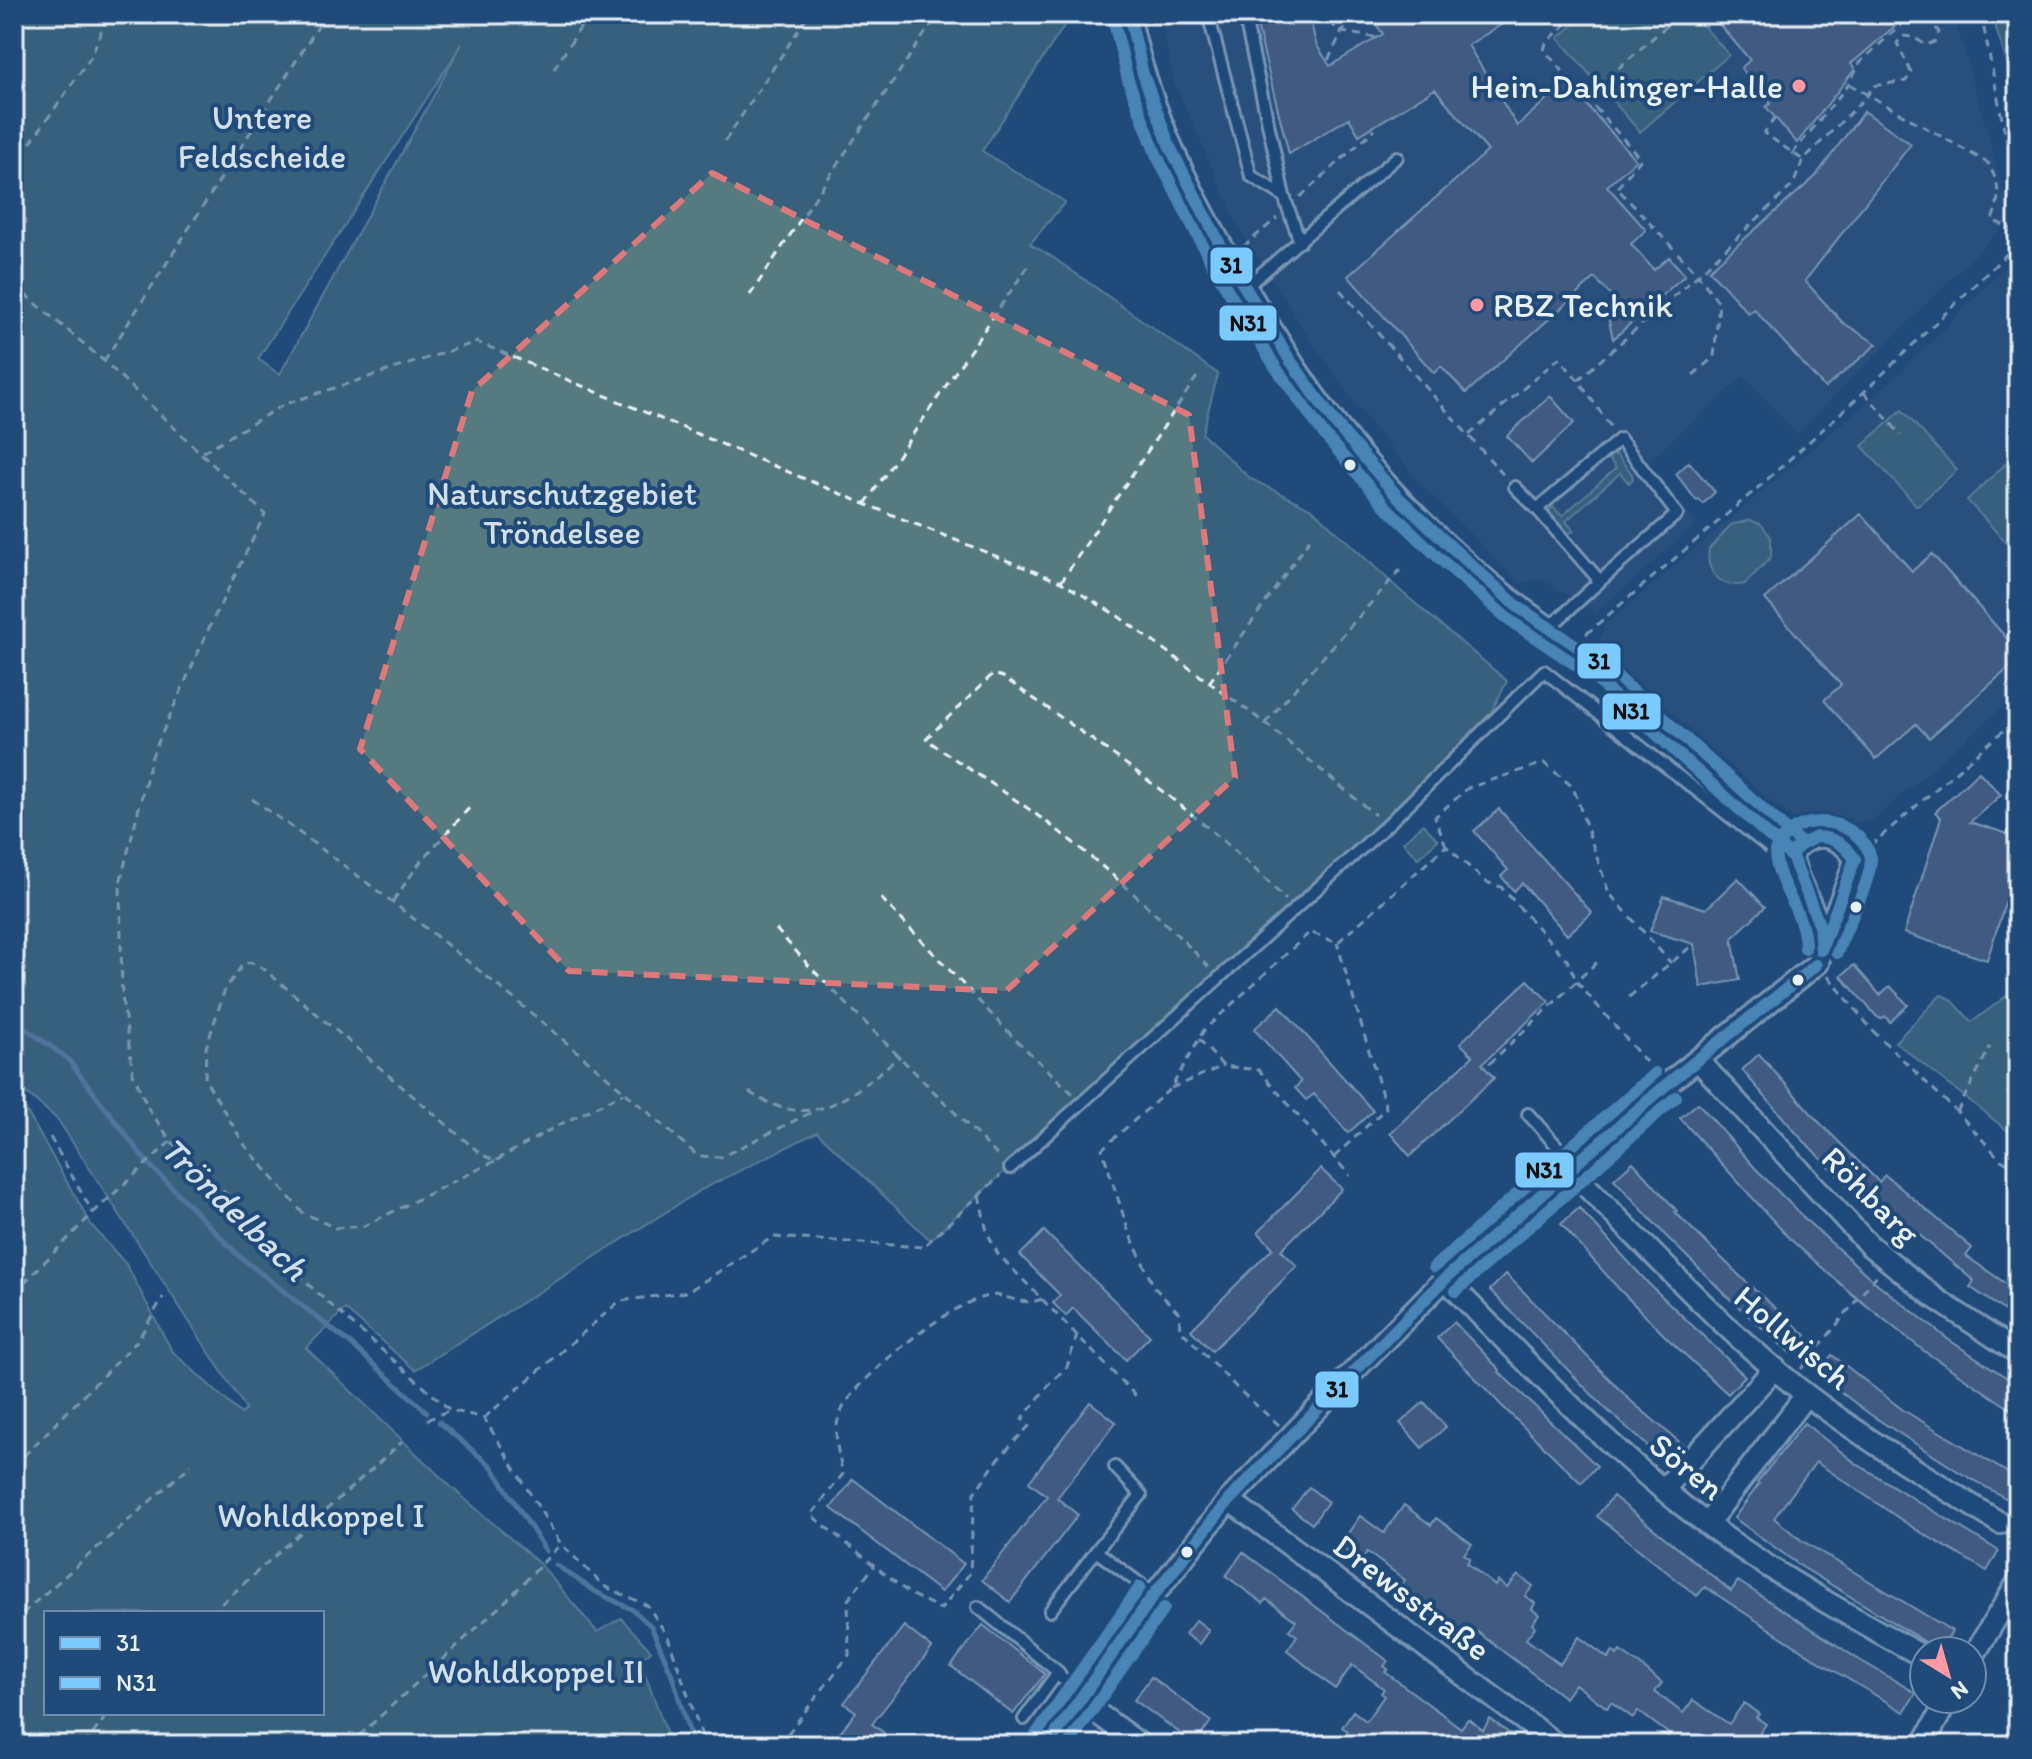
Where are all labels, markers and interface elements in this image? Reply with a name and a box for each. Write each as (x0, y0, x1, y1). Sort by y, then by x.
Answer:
place label: Hein-Dahlinger-Halle (1470, 66, 1783, 107)
marker: Hein-Dahlinger-Halle (1790, 77, 1808, 95)
park label: Untere Feldscheide (178, 97, 346, 177)
line badge: 31 (1209, 246, 1254, 285)
text: 31 (1220, 252, 1243, 279)
place label: RBZ Technik (1493, 285, 1673, 326)
marker: RBZ Technik (1468, 296, 1486, 314)
line badge: N31 (1218, 304, 1278, 342)
text: N31 (1229, 310, 1267, 337)
unlabelled marker (1342, 457, 1358, 473)
park label: Naturschutzgebiet Tröndelsee (427, 473, 697, 553)
line badge: 31 (1576, 642, 1622, 680)
text: 31 (1588, 648, 1611, 675)
line badge: N31 (1601, 692, 1662, 731)
text: N31 (1612, 698, 1650, 725)
unlabelled marker (1848, 899, 1864, 915)
unlabelled marker (1790, 972, 1806, 988)
water label: Tröndelbach (152, 1127, 318, 1290)
street label: Röhbarg (1813, 1138, 1929, 1254)
line badge: N31 (1514, 1151, 1575, 1189)
text: N31 (1525, 1157, 1563, 1184)
street label: Hollwisch (1726, 1276, 1860, 1398)
line badge: 31 (1314, 1370, 1360, 1409)
text: 31 (1326, 1376, 1349, 1403)
street label: Sören (1641, 1424, 1732, 1509)
park label: Wohldkoppel I (217, 1495, 425, 1536)
street label: Drewsstraße (1325, 1525, 1498, 1670)
unlabelled marker (1179, 1544, 1195, 1560)
legend (44, 1611, 324, 1715)
text: 31 (116, 1628, 140, 1657)
north arrow (1908, 1635, 1988, 1715)
park label: Wohldkoppel II (428, 1651, 644, 1692)
text: N31 (116, 1668, 156, 1697)
text: N (1946, 1675, 1974, 1706)

